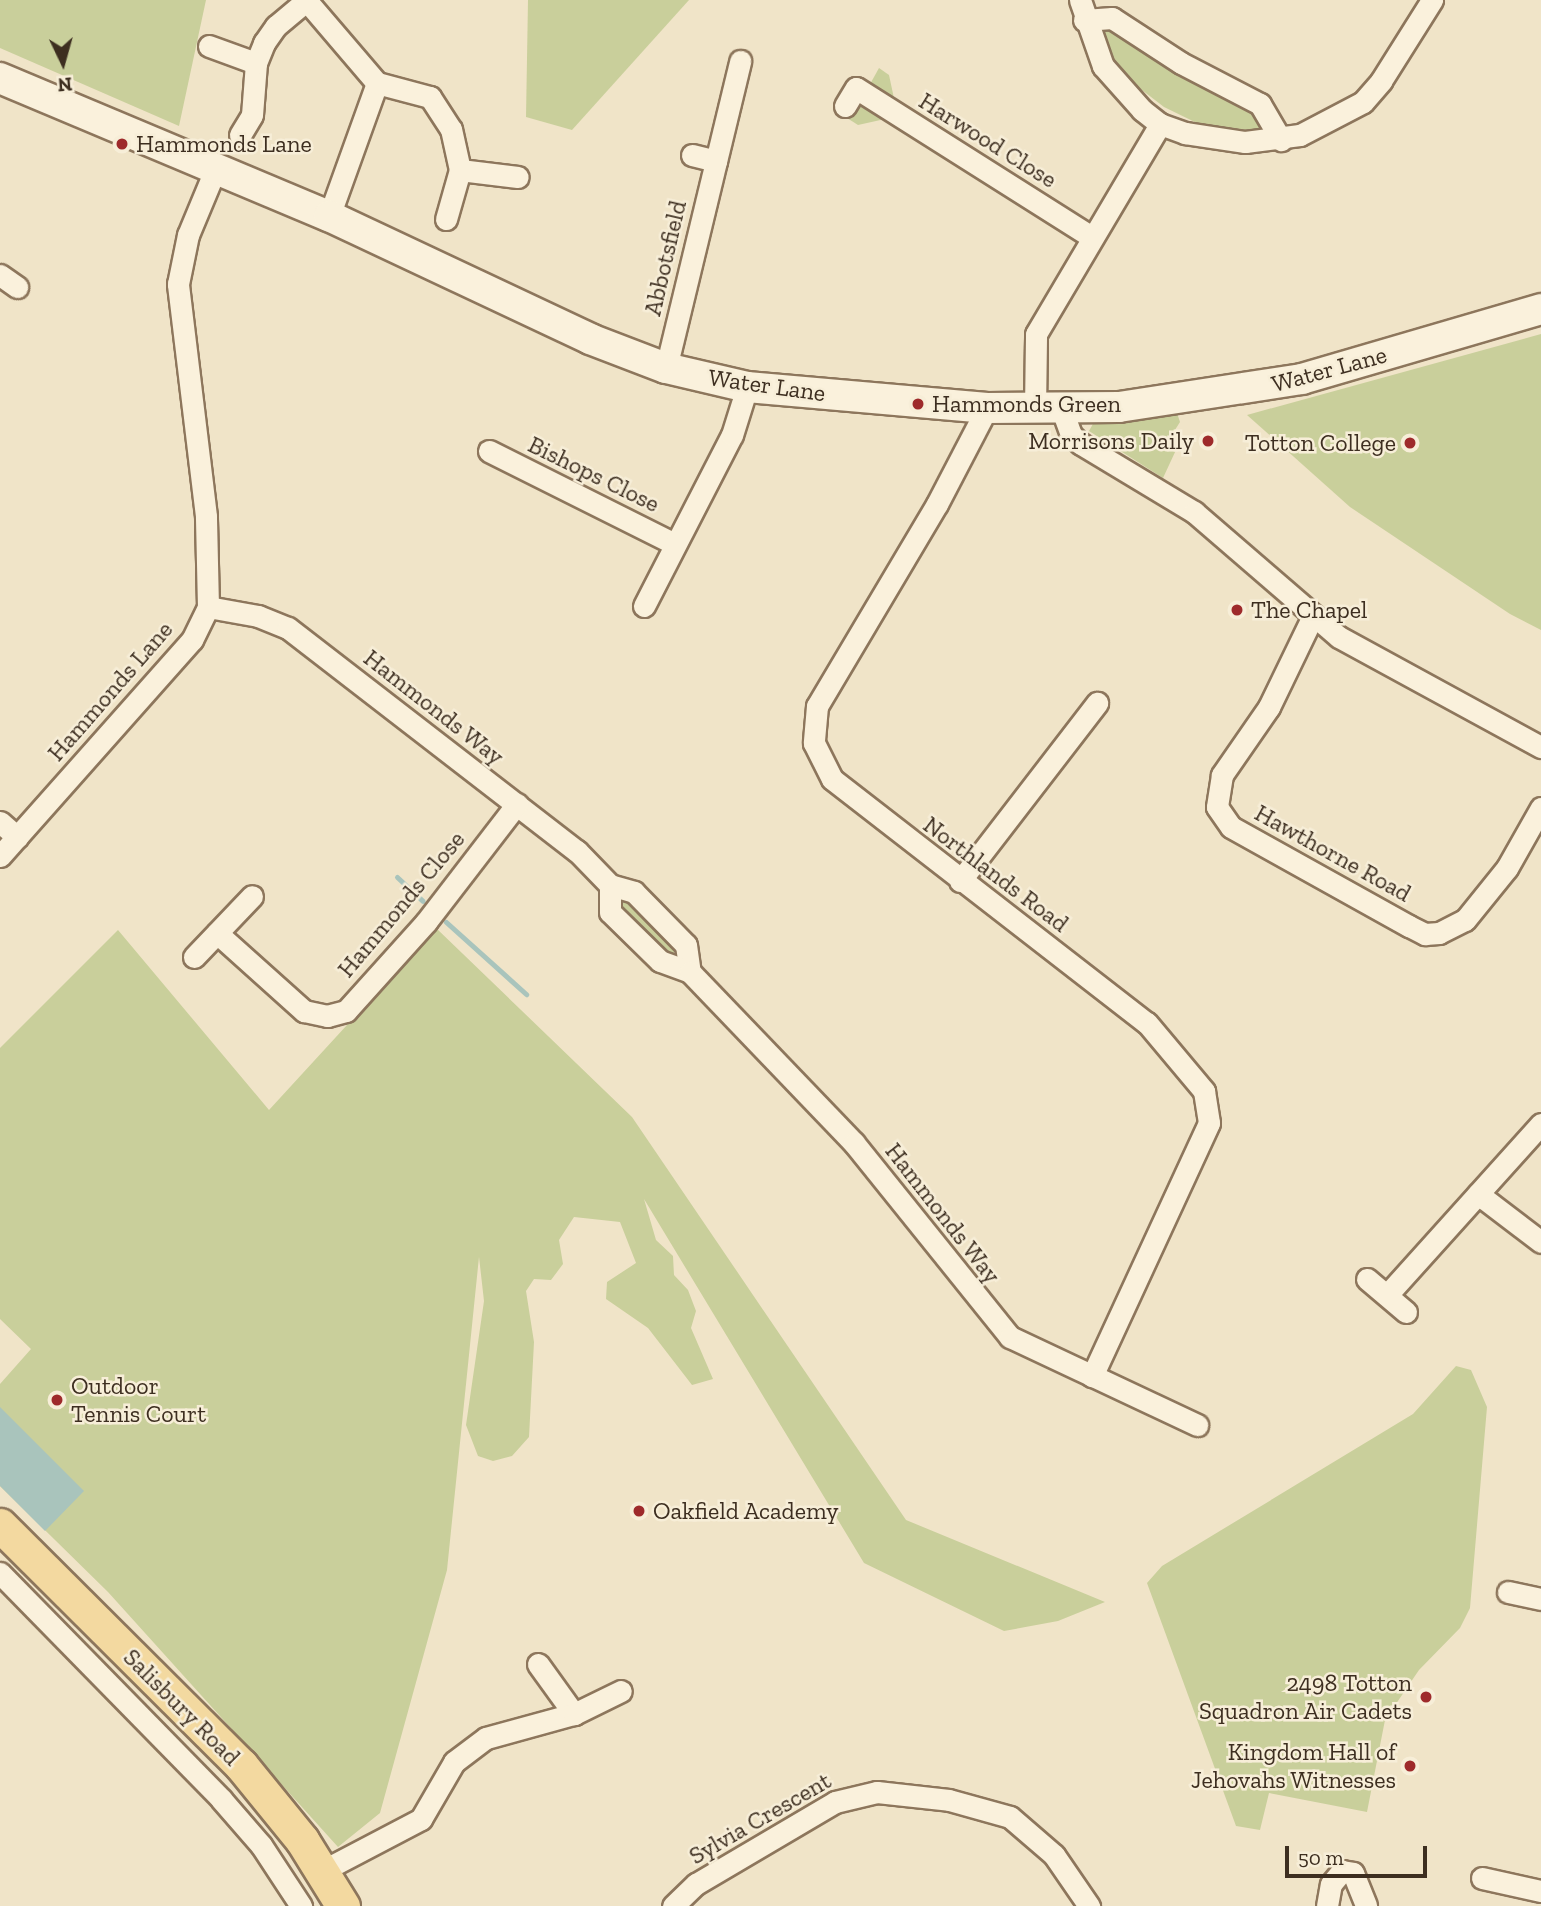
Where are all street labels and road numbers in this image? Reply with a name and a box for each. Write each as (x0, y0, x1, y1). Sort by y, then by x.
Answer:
street label: Harwood Close (914, 86, 1062, 194)
street label: Abbotsfield (638, 198, 692, 318)
street label: Water Lane (1268, 340, 1390, 398)
street label: Water Lane (706, 363, 828, 407)
street label: Bishops Close (524, 430, 664, 518)
street label: Hammonds Lane (41, 615, 179, 767)
street label: Hammonds Way (358, 643, 510, 771)
street label: Hawthorne Road (1250, 798, 1416, 908)
street label: Northlands Road (918, 810, 1074, 938)
street label: Hammonds Close (331, 825, 471, 983)
street label: Hammonds Way (879, 1137, 1007, 1289)
street label: Salisbury Road (117, 1642, 247, 1772)
street label: Sylvia Crescent (684, 1766, 836, 1870)

